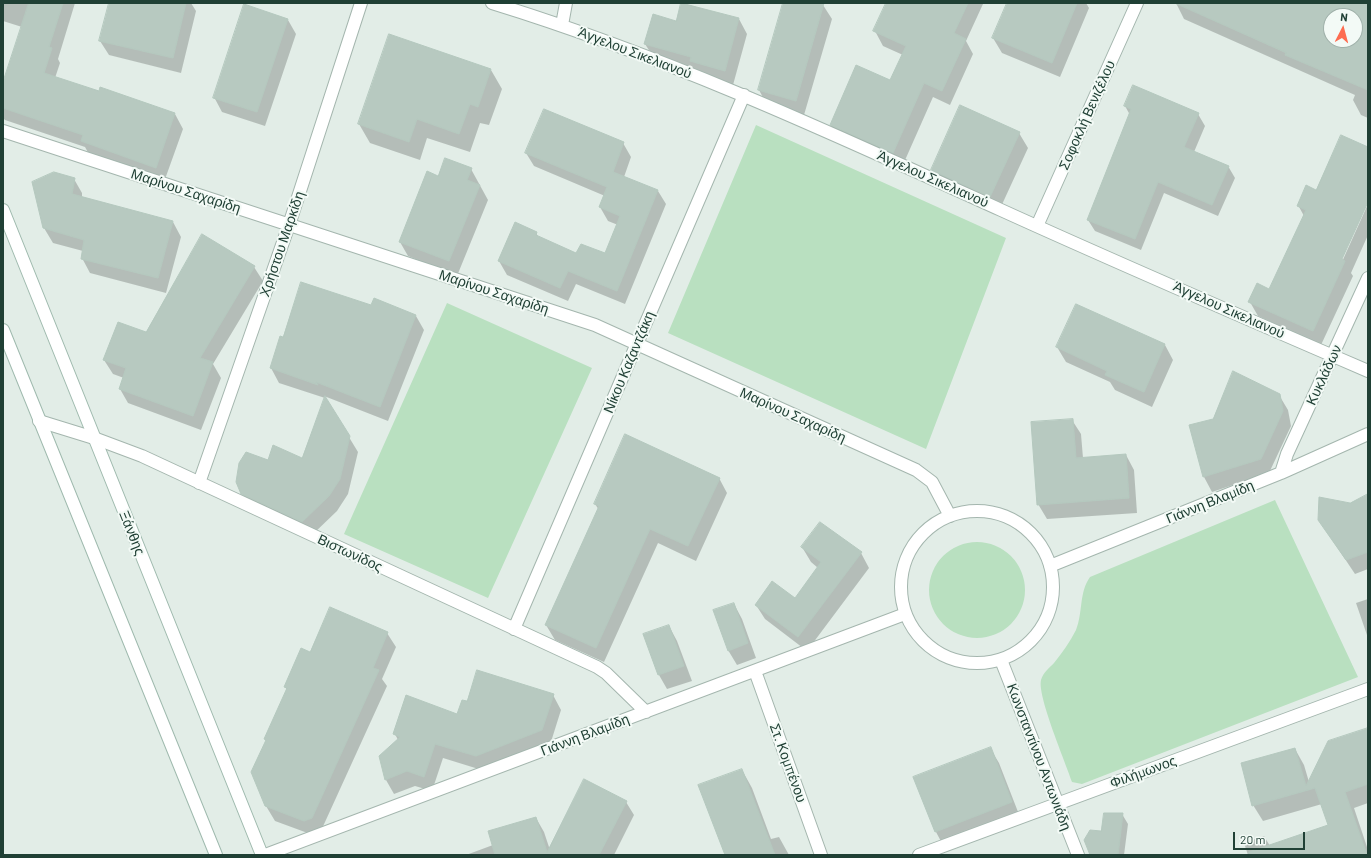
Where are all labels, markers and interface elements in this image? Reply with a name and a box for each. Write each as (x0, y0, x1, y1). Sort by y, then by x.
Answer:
north arrow (1323, 8, 1363, 48)
text: N (1340, 10, 1349, 23)
street label: Άγγελου Σικελιανού (576, 24, 694, 82)
street label: Σοφοκλή Βενιζέλου (1055, 58, 1119, 172)
street label: Άγγελου Σικελιανού (875, 147, 991, 211)
street label: Μαρίνου Σαχαρίδη (129, 165, 243, 217)
street label: Χρήστου Μαρκίδη (256, 189, 308, 299)
street label: Μαρίνου Σαχαρίδη (437, 266, 551, 318)
street label: Άγγελου Σικελιανού (1171, 278, 1287, 342)
street label: Νίκου Καζαντζάκη (600, 308, 658, 416)
street label: Κυκλάδων (1303, 342, 1345, 408)
street label: Μαρίνου Σαχαρίδη (737, 384, 849, 446)
street label: Γιάννη Βλαμίδη (1164, 477, 1256, 527)
street label: Ξάνθης (115, 508, 149, 558)
street label: Βιστωνίδος (315, 531, 385, 575)
street label: Κωνσταντίνου Αντωνιάδη (1003, 681, 1075, 833)
street label: Γιάννη Βλαμίδη (538, 710, 632, 760)
street label: Στ. Κομπένου (766, 721, 810, 805)
street label: Φιλήμωνος (1108, 752, 1178, 792)
scale bar (1235, 824, 1307, 850)
text: 20 m (1240, 832, 1266, 846)

